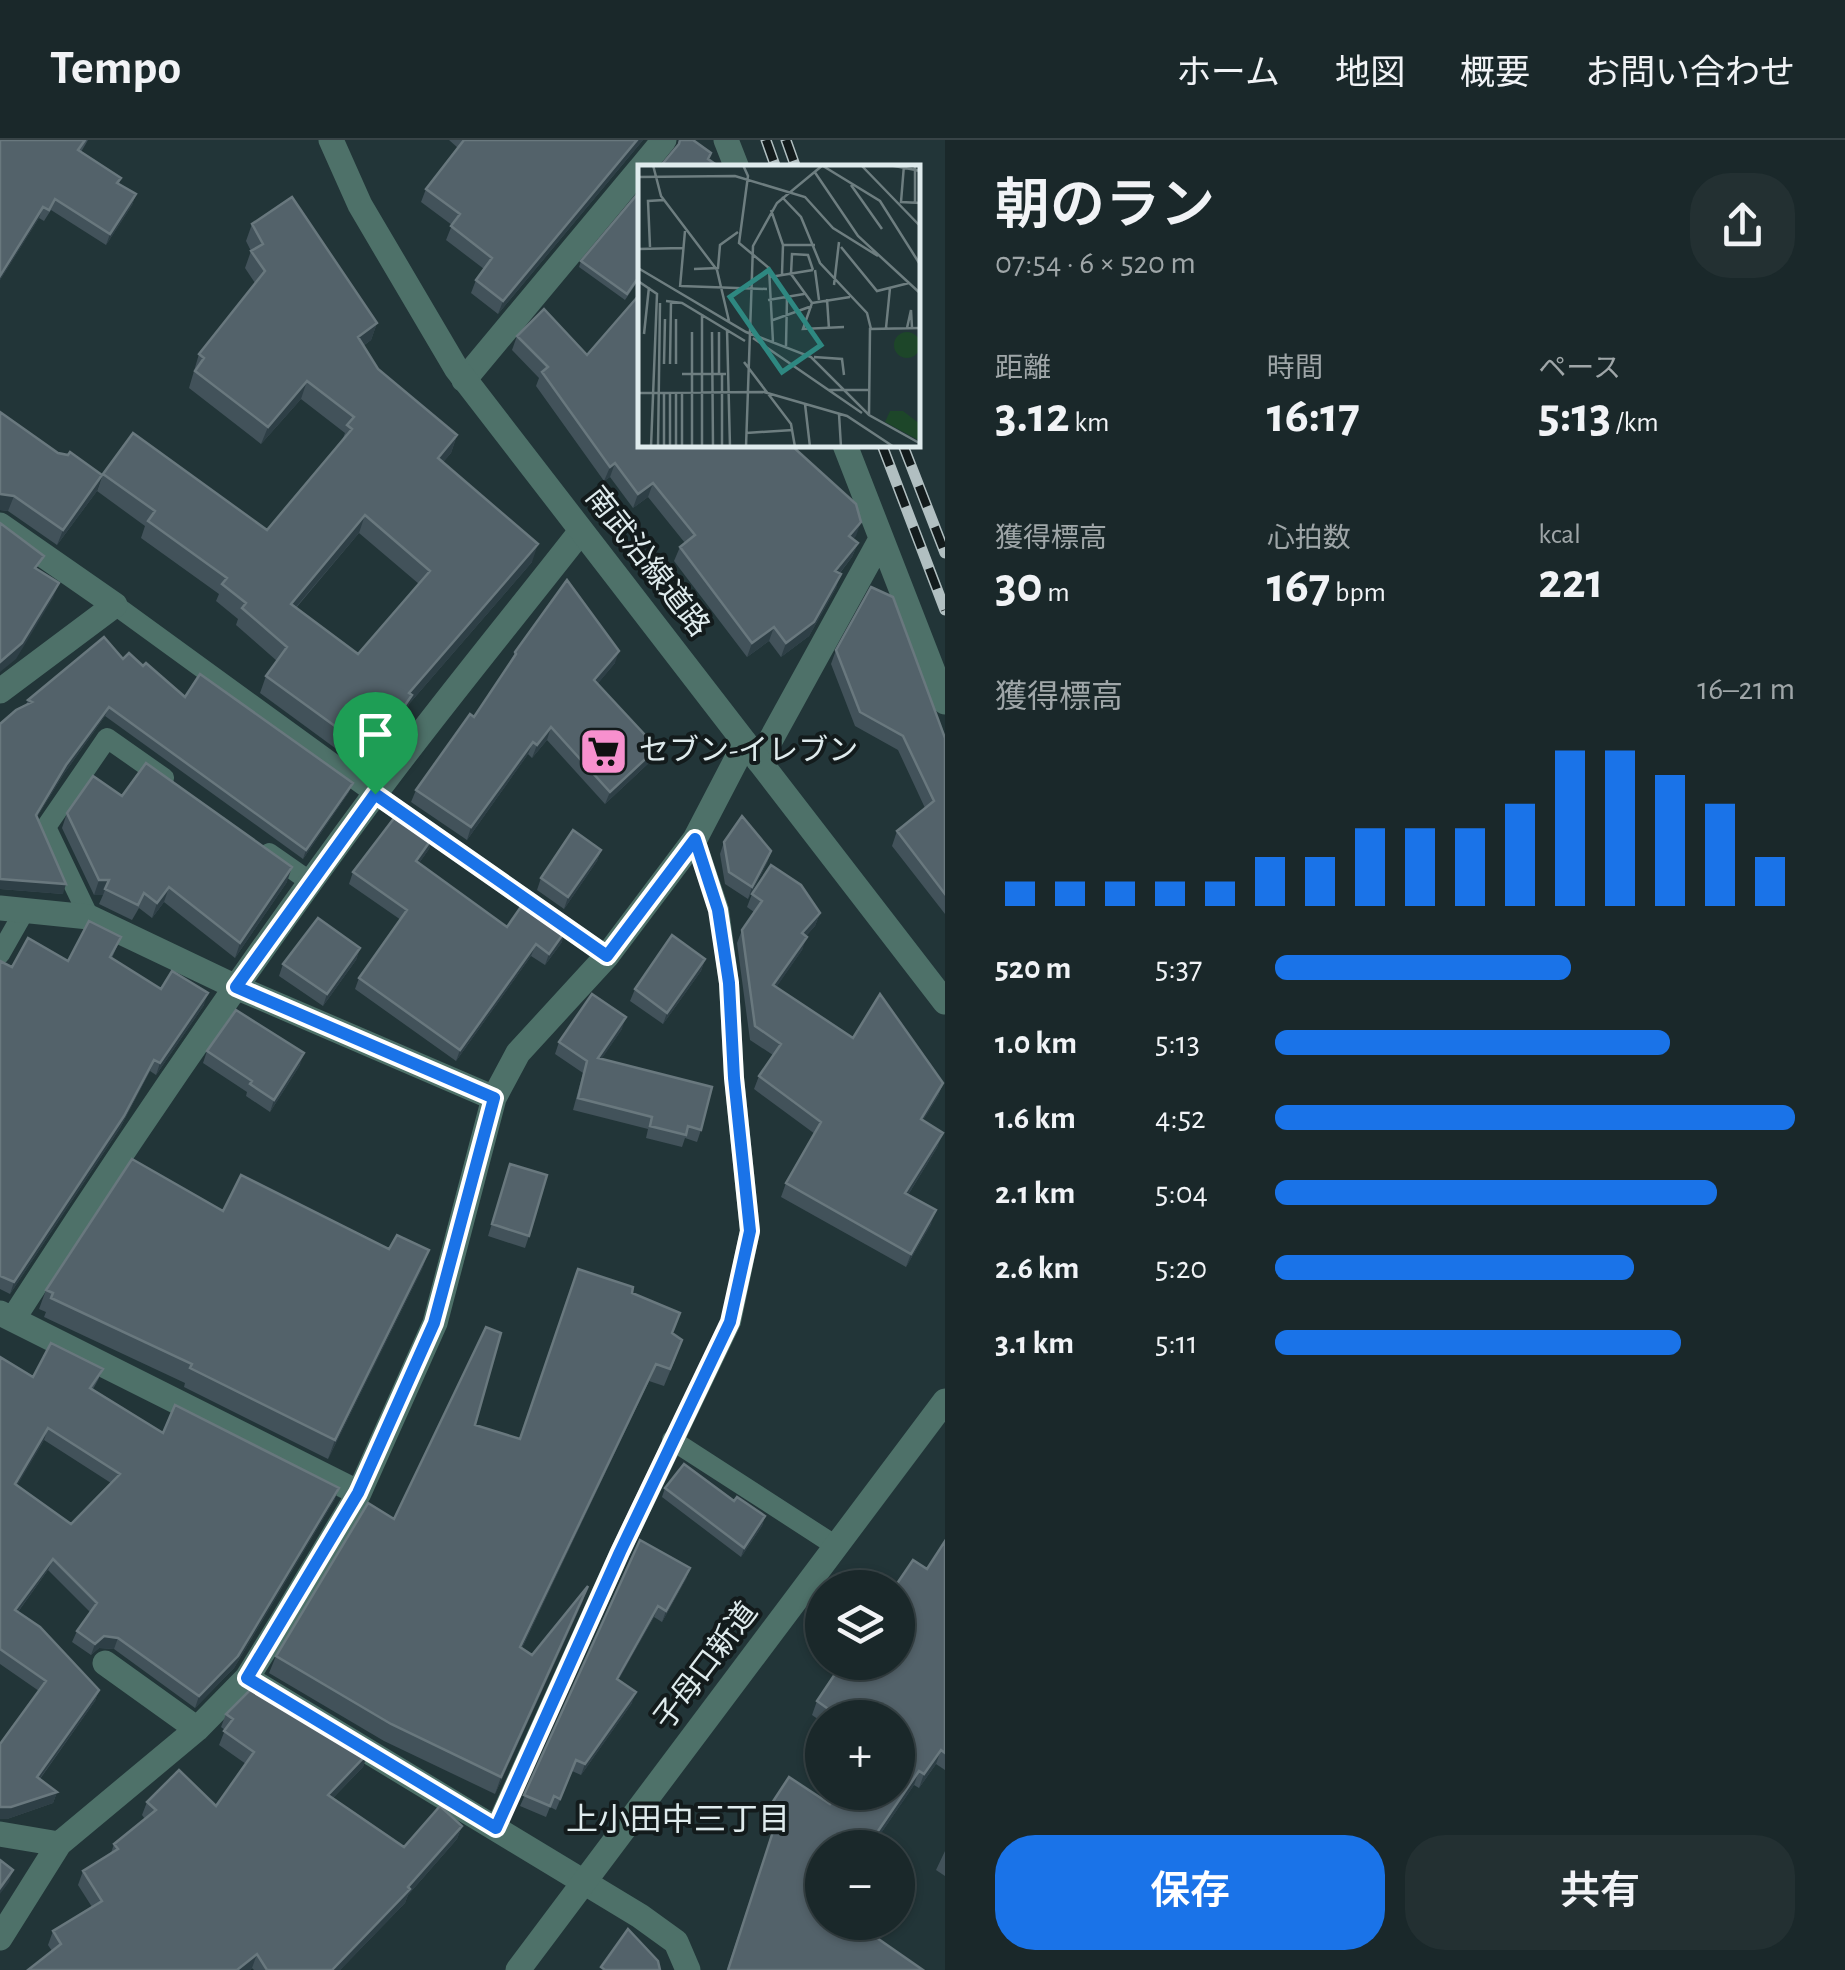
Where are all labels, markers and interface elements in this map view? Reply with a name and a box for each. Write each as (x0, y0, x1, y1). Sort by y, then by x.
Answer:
text: Tempo (50, 45, 181, 93)
text: ホーム (1176, 56, 1280, 91)
text: 地図 (1335, 56, 1405, 91)
text: 概要 (1460, 56, 1530, 91)
text: お問い合わせ (1585, 56, 1795, 91)
inset map (638, 165, 920, 448)
button: share (1690, 173, 1795, 278)
text: 朝のラン (995, 179, 1215, 234)
text: 07:54 · 6 × 520 m (995, 247, 1196, 279)
text: 距離 (995, 355, 1051, 383)
text: 時間 (1267, 355, 1323, 383)
text: ペース (1538, 355, 1621, 383)
text: 3.12 (995, 391, 1070, 441)
text: 16:17 (1267, 391, 1360, 441)
text: 5:13 (1538, 391, 1611, 441)
text: km (1070, 409, 1109, 437)
text: /km (1611, 409, 1659, 437)
street label: 南武沿線道路 (580, 481, 716, 642)
text: kcal (1538, 521, 1581, 549)
text: 獲得標高 (995, 525, 1107, 553)
text: 心拍数 (1267, 525, 1351, 553)
text: 221 (1538, 557, 1603, 607)
text: 30 (995, 561, 1043, 611)
text: 167 (1267, 561, 1330, 611)
text: m (1043, 579, 1070, 607)
text: bpm (1330, 579, 1386, 607)
text: 16–21 m (1697, 673, 1795, 705)
text: 獲得標高 (995, 681, 1123, 713)
pin (333, 692, 418, 795)
icon: arrive (348, 707, 403, 762)
supermarket icon: セブン-イレブン (578, 725, 630, 777)
place label: セブン-イレブン (639, 734, 858, 766)
text: 520 m (995, 952, 1071, 984)
text: 5:37 (1155, 952, 1202, 984)
text: 1.0 km (995, 1027, 1077, 1059)
text: 5:13 (1155, 1027, 1200, 1059)
text: 1.6 km (995, 1102, 1076, 1134)
text: 4:52 (1155, 1102, 1206, 1134)
text: 2.1 km (995, 1177, 1075, 1209)
text: 5:04 (1155, 1177, 1208, 1209)
text: 2.6 km (995, 1252, 1079, 1284)
text: 5:20 (1155, 1252, 1207, 1284)
text: 3.1 km (995, 1327, 1074, 1359)
text: 5:11 (1155, 1327, 1198, 1359)
map controls (805, 1570, 915, 1940)
button: layers (805, 1570, 915, 1680)
street label: 子母口新道 (647, 1596, 763, 1735)
button: + (805, 1700, 915, 1810)
district label: 上小田中三丁目 (566, 1803, 790, 1836)
button: − (805, 1830, 915, 1940)
button: 保存 (995, 1835, 1385, 1950)
button: 共有 (1405, 1835, 1795, 1950)

